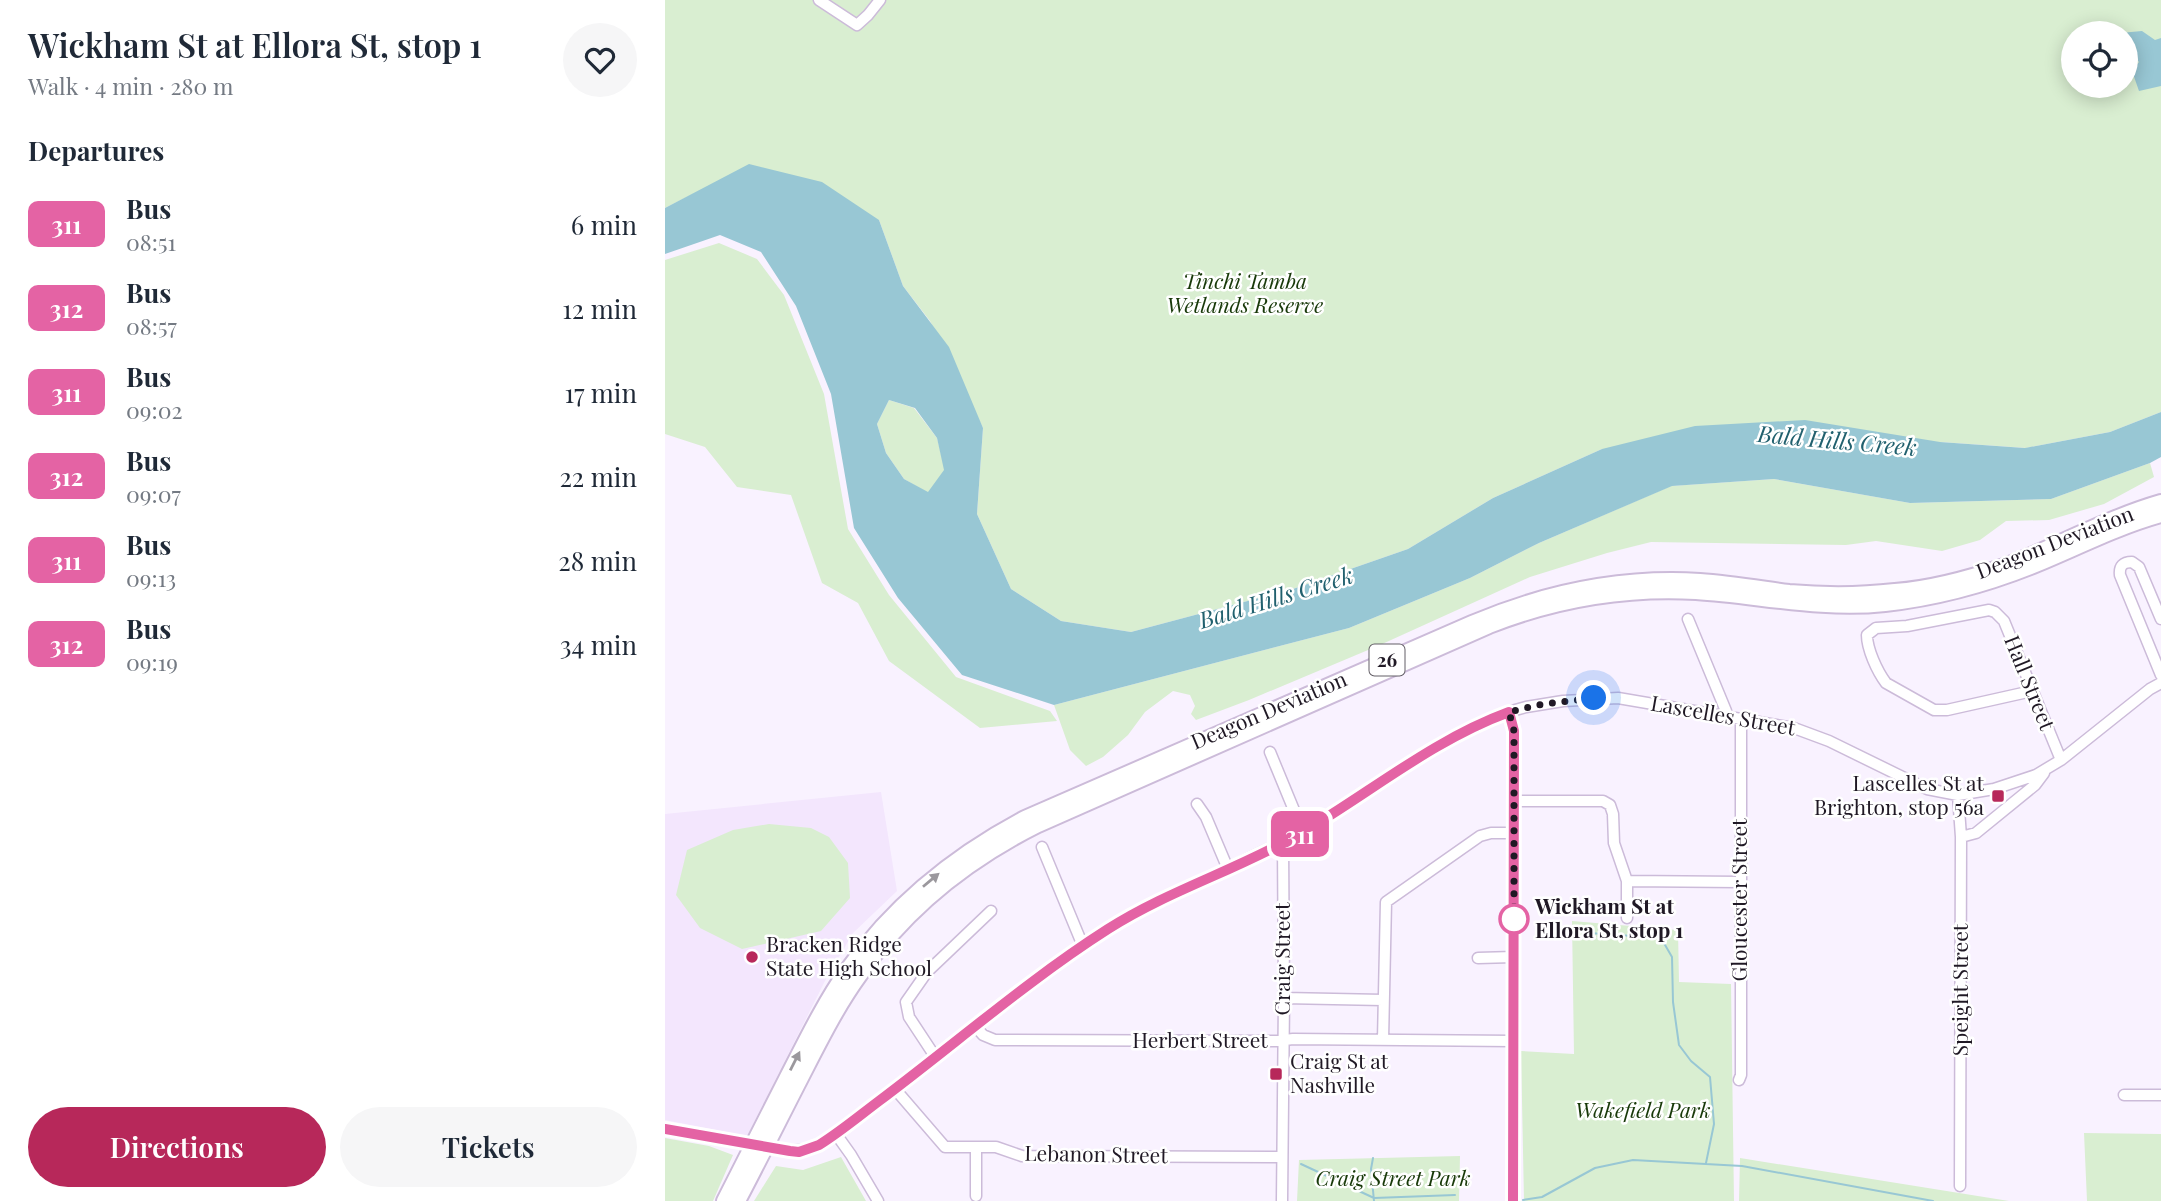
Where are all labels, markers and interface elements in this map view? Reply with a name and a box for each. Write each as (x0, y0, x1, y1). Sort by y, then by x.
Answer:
map controls (2061, 21, 2138, 98)
button: locate (2061, 21, 2138, 98)
text: Wickham St at Ellora St, stop 1 (28, 22, 482, 66)
button: heart (563, 23, 637, 97)
text: Walk · 4 min · 280 m (28, 70, 234, 101)
text: Departures (28, 133, 164, 168)
text: Bus (126, 191, 171, 226)
text: 6 min (571, 207, 637, 242)
text: 311 (51, 208, 82, 240)
text: 08:51 (126, 226, 176, 257)
park label: Tinchi Tamba Wetlands Reserve (1167, 266, 1323, 318)
text: Bus (126, 275, 171, 310)
text: 12 min (562, 291, 637, 326)
text: 312 (50, 292, 83, 324)
text: 08:57 (126, 310, 177, 341)
text: Bus (126, 359, 171, 394)
text: 17 min (564, 375, 637, 410)
text: 311 (51, 376, 82, 408)
text: 09:02 (126, 394, 182, 425)
water label: Bald Hills Creek (1755, 417, 1918, 462)
text: Bus (126, 443, 171, 478)
text: 22 min (559, 459, 637, 494)
text: 312 (50, 460, 83, 492)
text: 09:07 (126, 478, 181, 509)
street label: Deagon Deviation (1971, 498, 2138, 584)
text: Bus (126, 527, 171, 562)
text: 28 min (558, 543, 637, 578)
text: 311 (51, 544, 82, 576)
water label: Bald Hills Creek (1194, 558, 1356, 635)
text: 09:13 (126, 562, 176, 593)
text: Bus (126, 611, 171, 646)
text: 34 min (560, 627, 637, 662)
text: 312 (50, 628, 83, 660)
street label: Hall Street (1999, 631, 2063, 734)
road number: 26 (1369, 645, 1405, 676)
text: 09:19 (126, 646, 178, 677)
street label: Deagon Deviation (1186, 664, 1351, 755)
your location (1576, 680, 1611, 715)
street label: Lascelles Street (1649, 688, 1798, 741)
place label: Lascelles St at Brighton, stop 56a (1814, 768, 1985, 820)
marker: Lascelles St at Brighton, stop 56a (1990, 788, 2006, 804)
line badge: 311 (1260, 811, 1340, 857)
text: 311 (1285, 818, 1315, 850)
street label: Gloucester Street (1724, 818, 1752, 981)
one-way arrow (922, 873, 939, 888)
place label: Wickham St at Ellora St, stop 1 (1534, 891, 1683, 943)
street label: Craig Street (1267, 902, 1295, 1016)
marker: Wickham St at Ellora St, stop 1 (1499, 904, 1529, 934)
street label: Speight Street (1945, 923, 1973, 1056)
place label: Bracken Ridge State High School (766, 929, 932, 981)
marker: Bracken Ridge State High School (744, 949, 760, 965)
street label: Herbert Street (1132, 1025, 1268, 1053)
place label: Craig St at Nashville (1290, 1046, 1389, 1098)
one-way arrow (790, 1051, 801, 1071)
marker: Craig St at Nashville (1268, 1066, 1284, 1082)
park label: Wakefield Park (1575, 1095, 1711, 1123)
button: Directions (28, 1107, 326, 1187)
button: Tickets (340, 1107, 637, 1187)
street label: Lebanon Street (1024, 1138, 1169, 1168)
park label: Craig Street Park (1315, 1163, 1471, 1191)

